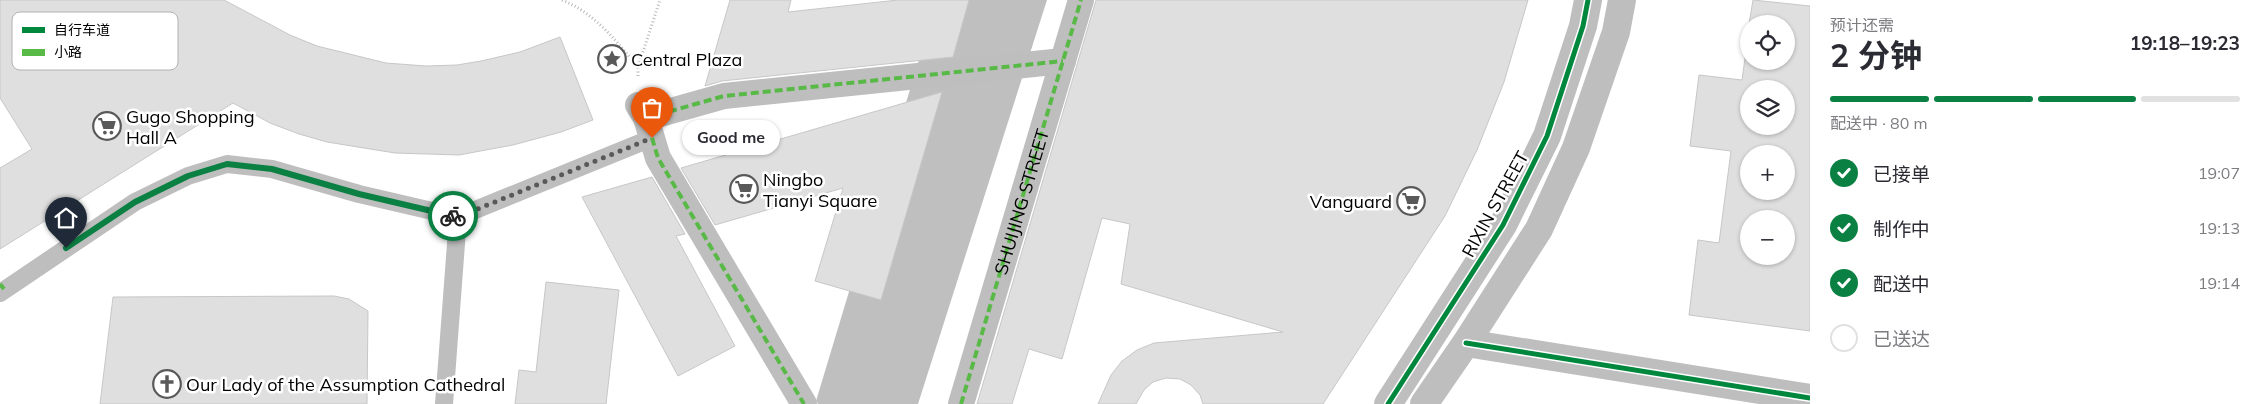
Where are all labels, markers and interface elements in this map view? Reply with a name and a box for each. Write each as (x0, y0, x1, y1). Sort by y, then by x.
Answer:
legend (12, 12, 178, 70)
map controls (1740, 15, 1795, 265)
button: locate (1740, 15, 1795, 70)
text: 预计还需 (1830, 15, 1894, 35)
text: 自行车道 (54, 21, 110, 39)
text: 19:18–19:23 (2130, 31, 2240, 55)
text: 2 分钟 (1830, 35, 1922, 75)
text: 小路 (54, 43, 82, 61)
place icon: Central Plaza (597, 44, 627, 74)
place label: Central Plaza (631, 48, 742, 71)
button: layers (1740, 80, 1795, 135)
pin (631, 87, 673, 138)
icon: bag (638, 94, 666, 122)
place label: Gugo Shopping Hall A (126, 105, 255, 149)
supermarket icon: Gugo Shopping Hall A (92, 111, 122, 141)
text: 配送中 · 80 m (1830, 113, 1927, 133)
callout: Good me (682, 120, 780, 156)
street label: SHUIJING STREET (989, 126, 1054, 277)
text: Good me (697, 127, 765, 147)
button: + (1740, 145, 1795, 200)
street label: RIXIN STREET (1456, 147, 1534, 261)
icon: check (1830, 159, 1858, 187)
text: 已接单 (1873, 162, 1930, 186)
text: 19:07 (2198, 163, 2240, 183)
place label: Ningbo Tianyi Square (763, 168, 877, 212)
supermarket icon: Ningbo Tianyi Square (729, 174, 759, 204)
supermarket icon: Vanguard (1396, 186, 1426, 216)
place label: Vanguard (1310, 190, 1392, 213)
courier (428, 191, 478, 241)
pin (45, 197, 87, 248)
icon: bike (439, 202, 467, 230)
icon: home (52, 204, 80, 232)
button: − (1740, 210, 1795, 265)
icon: check (1830, 214, 1858, 242)
text: 制作中 (1873, 217, 1930, 241)
text: 19:13 (2198, 218, 2240, 238)
icon: check (1830, 269, 1858, 297)
text: 配送中 (1873, 272, 1930, 296)
text: 19:14 (2198, 273, 2240, 293)
text: 已送达 (1873, 327, 1930, 351)
church icon: Our Lady of the Assumption Cathedral (152, 369, 182, 399)
place label: Our Lady of the Assumption Cathedral (186, 373, 505, 396)

